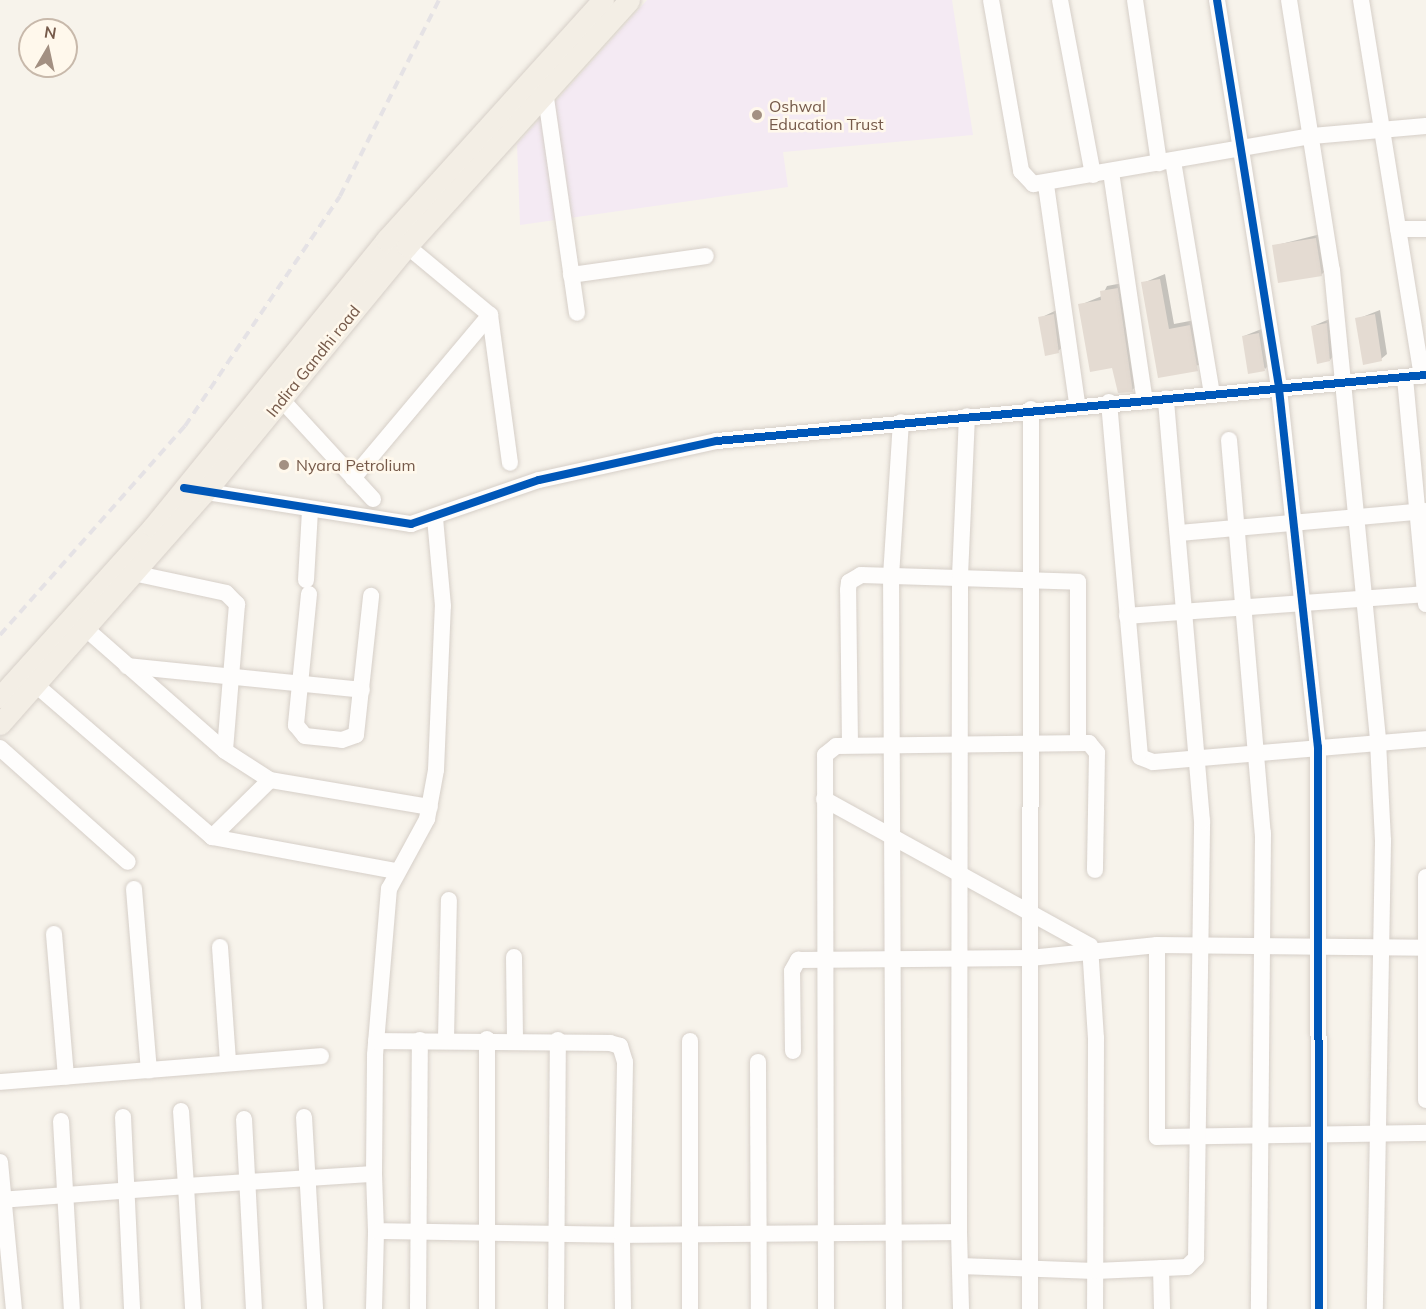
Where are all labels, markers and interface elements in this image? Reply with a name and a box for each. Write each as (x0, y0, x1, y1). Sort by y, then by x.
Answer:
north arrow (18, 18, 78, 78)
text: N (43, 21, 58, 43)
place label: Oshwal Education Trust (769, 96, 884, 134)
marker: Oshwal Education Trust (750, 108, 764, 122)
street label: Indira Gandhi road (262, 301, 364, 421)
place label: Nyara Petrolium (296, 455, 415, 475)
marker: Nyara Petrolium (277, 458, 291, 472)

